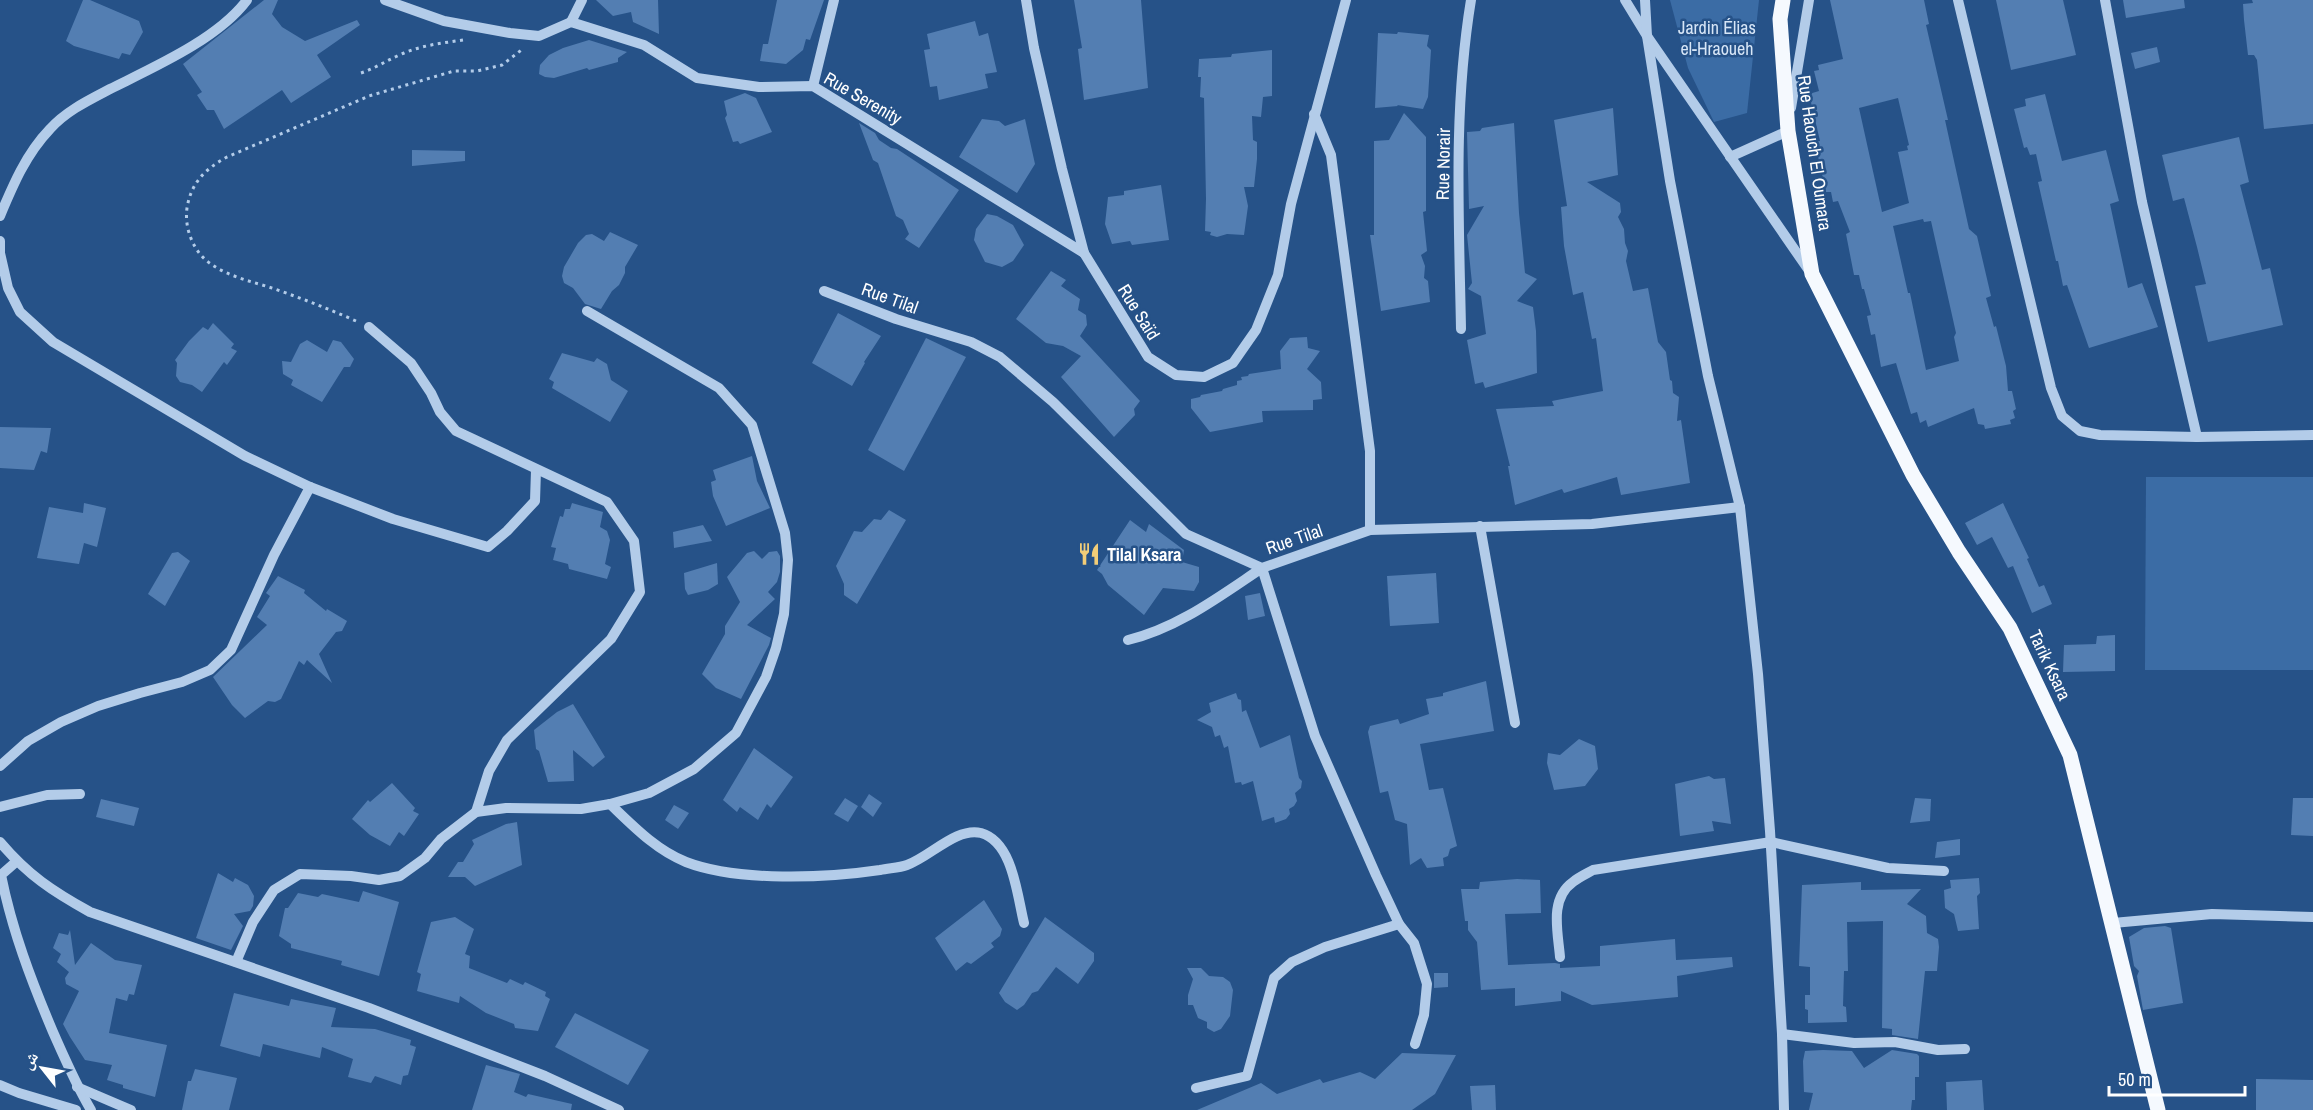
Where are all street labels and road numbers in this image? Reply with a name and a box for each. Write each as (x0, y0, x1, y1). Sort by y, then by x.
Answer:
street label: Rue Serenity (819, 66, 907, 131)
street label: Rue Haouch El Oumara (1792, 74, 1838, 232)
street label: Rue Norair (1430, 128, 1456, 200)
street label: Rue Tilal (858, 276, 922, 320)
street label: Rue Saïd (1112, 279, 1166, 345)
street label: Rue Tilal (1262, 518, 1326, 560)
street label: Tarik Ksara (2023, 626, 2077, 704)

